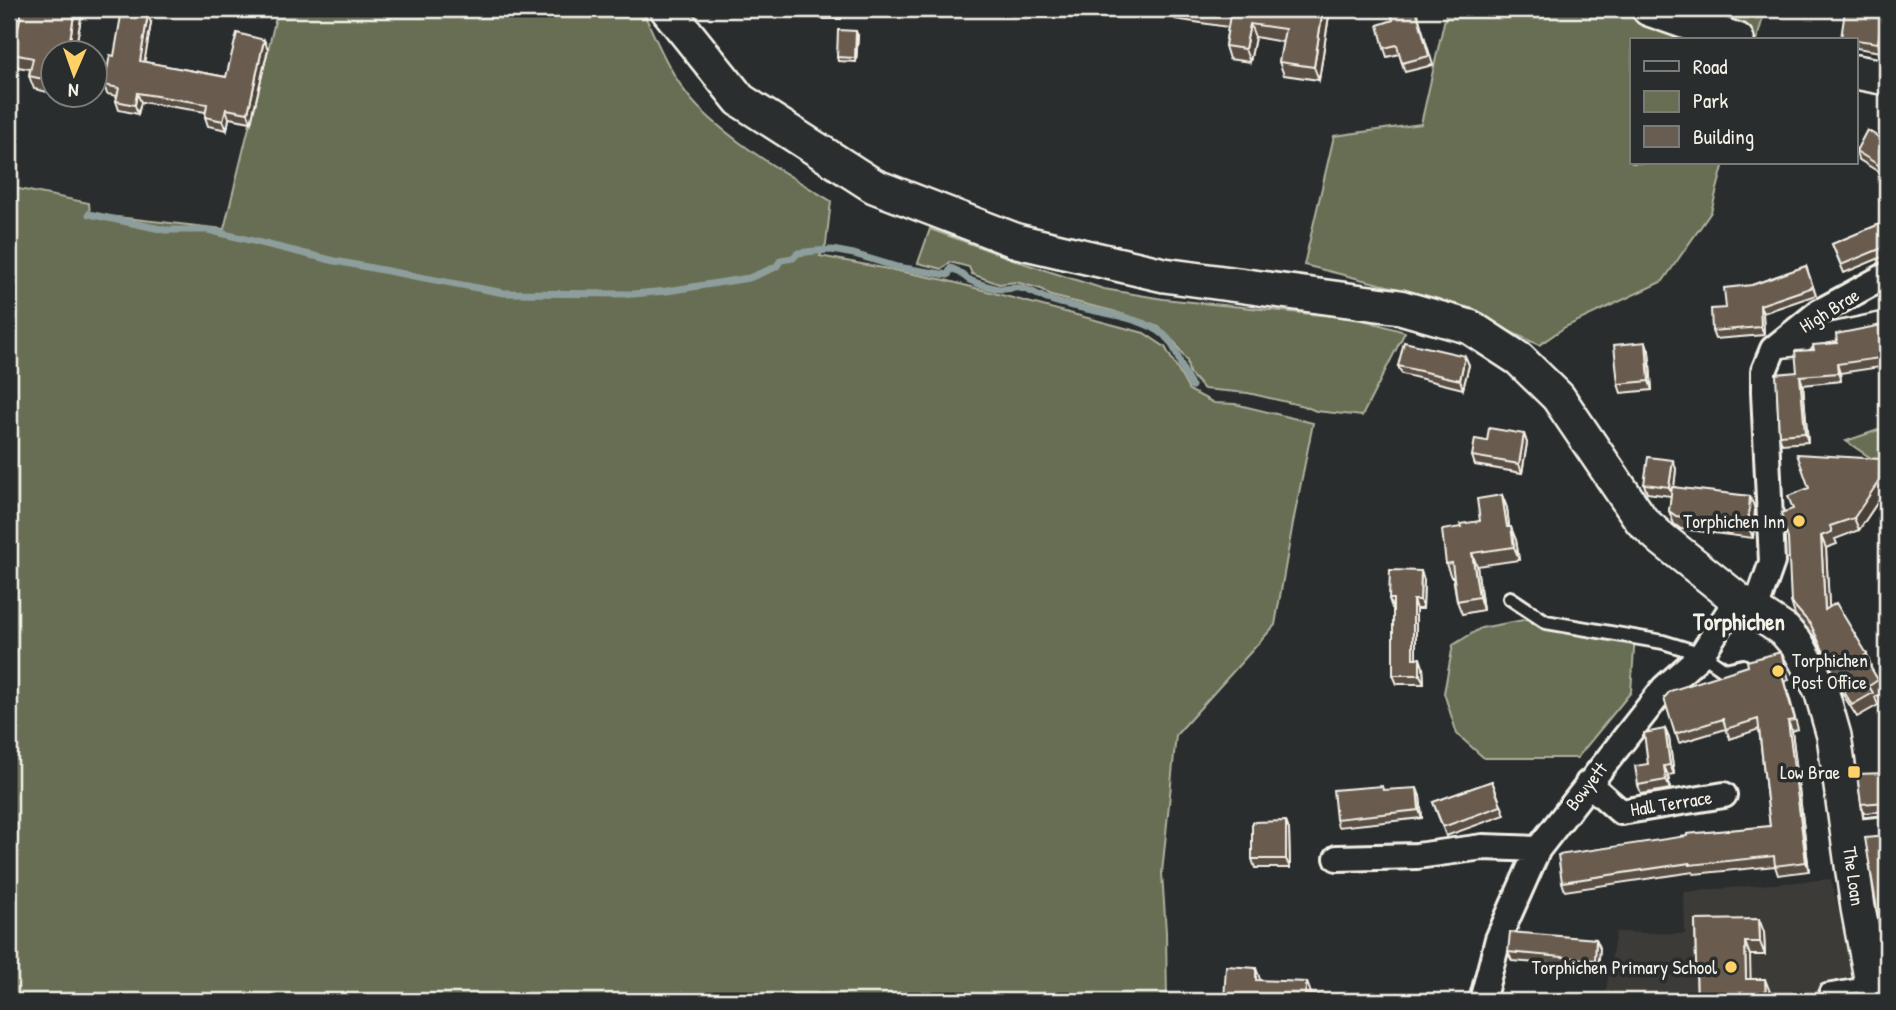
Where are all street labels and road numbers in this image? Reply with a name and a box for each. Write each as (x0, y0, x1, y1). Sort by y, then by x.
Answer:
street label: High Brae (1794, 281, 1864, 338)
street label: Bowyett (1559, 756, 1613, 816)
street label: Hall Terrace (1628, 784, 1714, 822)
street label: The Loan (1837, 845, 1871, 907)

